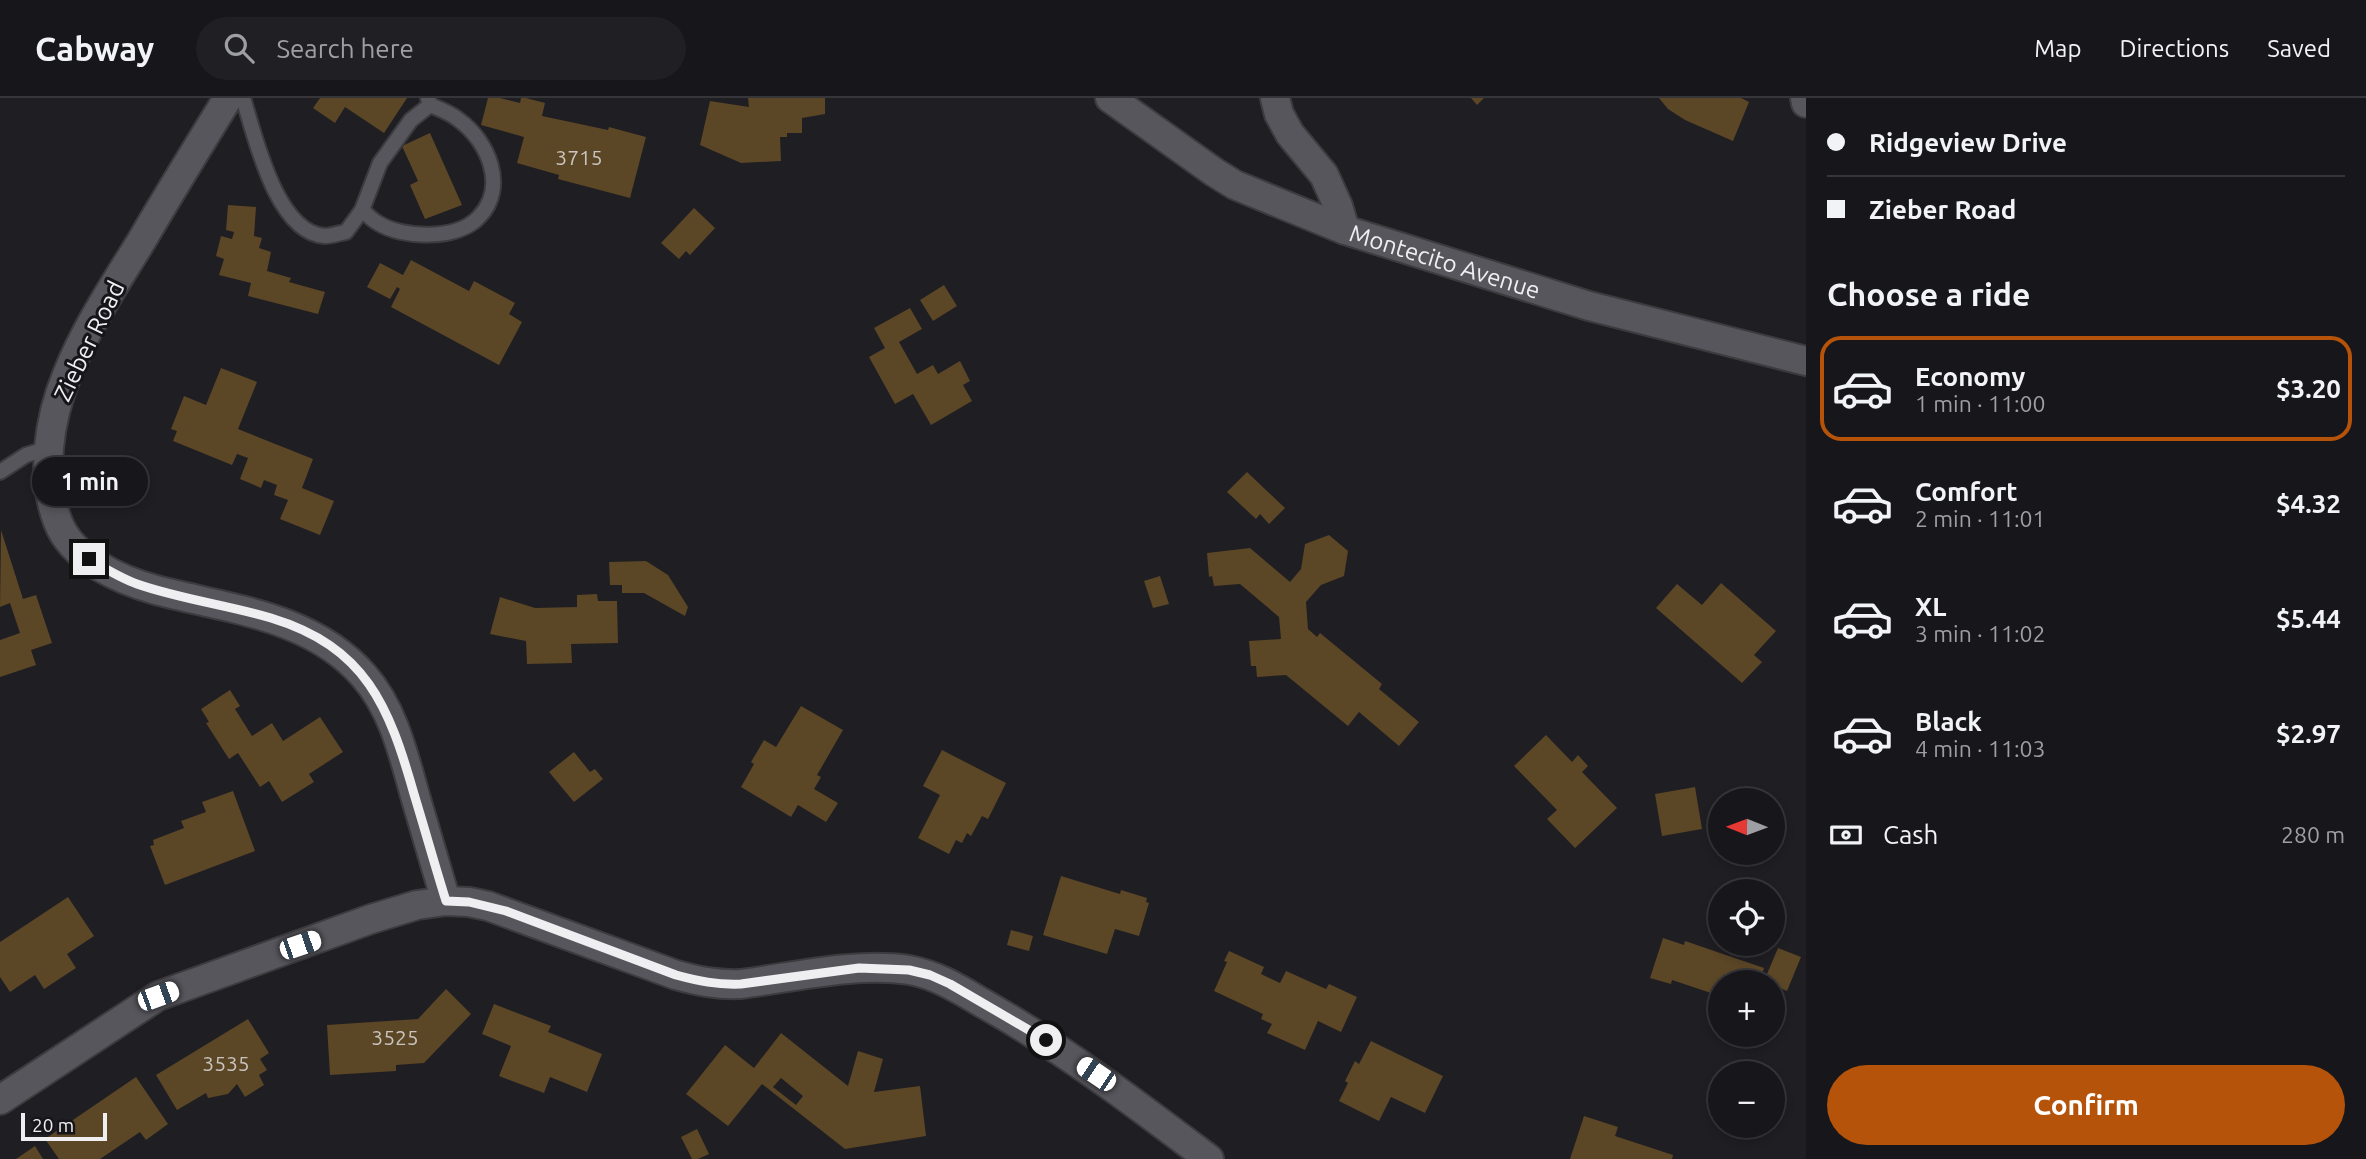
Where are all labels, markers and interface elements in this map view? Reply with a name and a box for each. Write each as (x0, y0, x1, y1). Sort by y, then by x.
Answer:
search box (196, 17, 686, 80)
icon: search (220, 29, 258, 67)
text: Cabway (35, 30, 154, 67)
text: Search here (276, 34, 414, 63)
text: Map (2034, 35, 2081, 62)
text: Directions (2119, 35, 2229, 62)
text: Saved (2267, 35, 2331, 62)
text: Ridgeview Drive (1869, 128, 2067, 157)
house number: 3715 (555, 145, 603, 169)
text: Zieber Road (1869, 195, 2016, 224)
street label: Montecito Avenue (1346, 219, 1544, 304)
text: Choose a ride (1827, 276, 2030, 312)
street label: Zieber Road (48, 277, 130, 405)
icon: car (1831, 357, 1894, 420)
text: Economy (1915, 362, 2025, 391)
text: $3.20 (2276, 374, 2341, 403)
text: 1 min · 11:00 (1915, 391, 2046, 416)
callout: 1 min (31, 458, 147, 506)
text: 1 min (61, 469, 119, 494)
icon: car (1831, 472, 1894, 535)
text: Comfort (1915, 477, 2018, 506)
text: $4.32 (2276, 489, 2341, 518)
text: 2 min · 11:01 (1915, 506, 2046, 531)
route end (73, 543, 105, 575)
icon: car (1831, 587, 1894, 650)
text: XL (1915, 592, 1946, 621)
text: $5.44 (2276, 604, 2341, 633)
text: 3 min · 11:02 (1915, 621, 2046, 646)
icon: car (1831, 702, 1894, 765)
text: Black (1915, 707, 1982, 736)
text: $2.97 (2276, 719, 2341, 748)
text: 4 min · 11:03 (1915, 736, 2046, 761)
north arrow (1708, 788, 1785, 864)
map controls (1708, 788, 1785, 1138)
icon: cash (1827, 816, 1865, 854)
text: Cash (1883, 820, 1938, 849)
text: 280 m (2281, 822, 2345, 847)
button: locate (1708, 879, 1785, 956)
car (277, 928, 324, 962)
button: + (1708, 970, 1785, 1047)
car (135, 979, 182, 1013)
route start (1030, 1024, 1062, 1056)
house number: 3525 (371, 1025, 419, 1049)
house number: 3535 (202, 1051, 250, 1075)
car (1073, 1054, 1120, 1094)
button: − (1708, 1061, 1785, 1138)
button: Confirm (1827, 1065, 2345, 1145)
scale bar (21, 1110, 107, 1142)
text: 20 m (32, 1114, 74, 1136)

